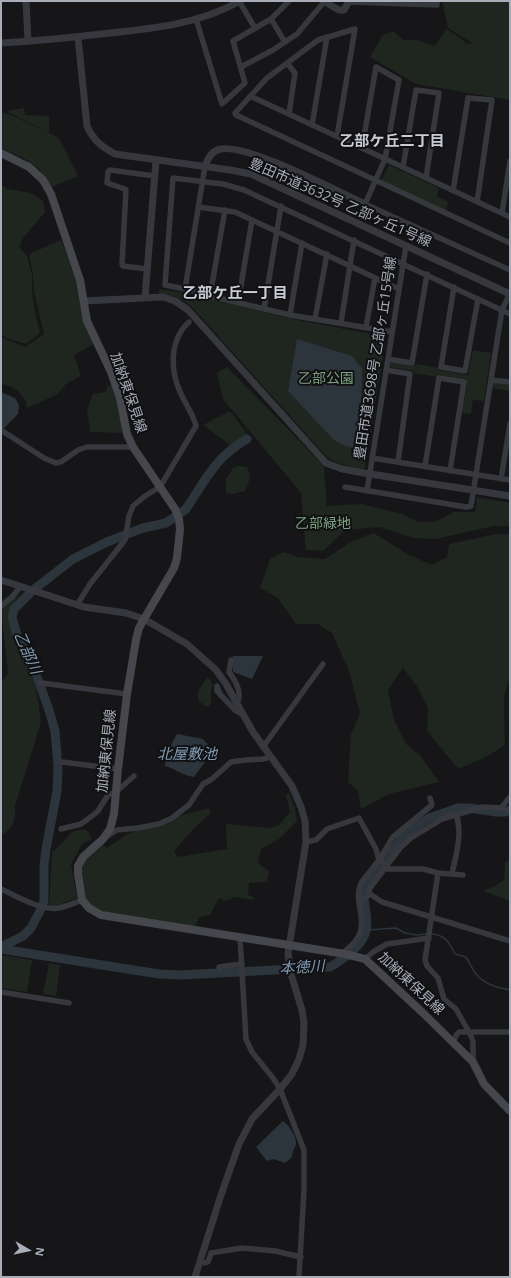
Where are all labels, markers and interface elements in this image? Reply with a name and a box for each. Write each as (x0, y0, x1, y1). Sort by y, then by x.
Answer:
district label: 乙部ケ丘二丁目 (340, 133, 444, 151)
street label: 豊田市道3632号 乙部ヶ丘1号線 (246, 155, 434, 251)
street label: 豊田市道3698号 乙部ヶ丘15号線 (352, 255, 400, 461)
district label: 乙部ケ丘一丁目 (183, 285, 287, 303)
street label: 加納東保見線 (106, 351, 150, 435)
park label: 乙部公園 (298, 371, 354, 387)
park label: 乙部緑地 (295, 516, 351, 532)
water label: 乙部川 (10, 629, 44, 677)
street label: 加納東保見線 (94, 708, 120, 794)
water label: 北屋敷池 (157, 746, 217, 764)
street label: 加納東保見線 (375, 949, 447, 1019)
water label: 本徳川 (279, 958, 325, 978)
north arrow (8, 1230, 48, 1270)
text: N (32, 1246, 48, 1258)

